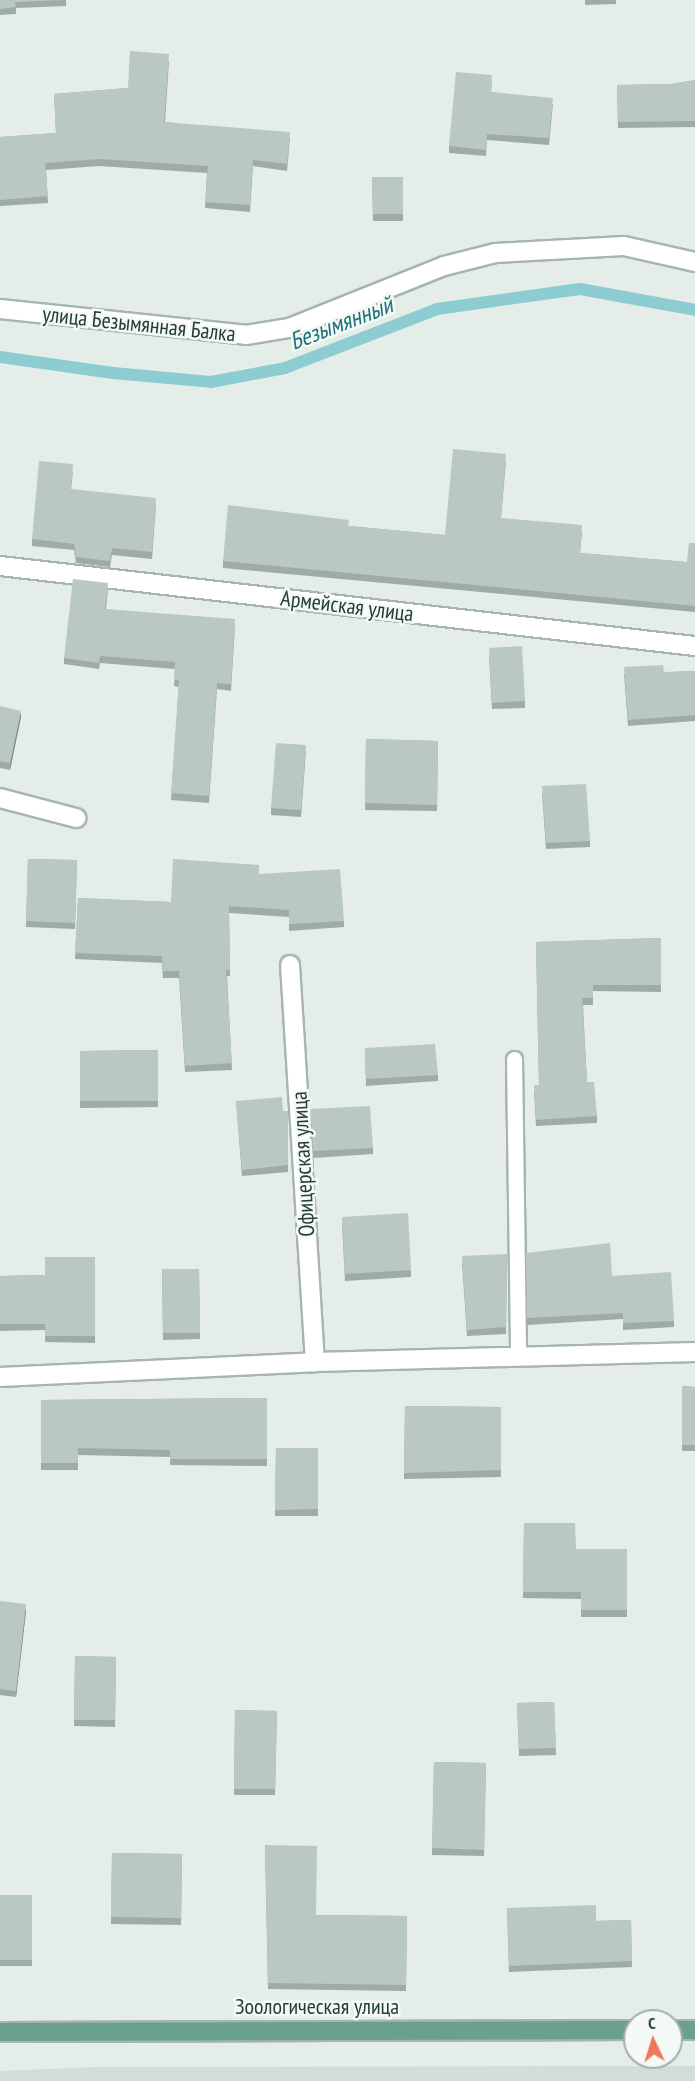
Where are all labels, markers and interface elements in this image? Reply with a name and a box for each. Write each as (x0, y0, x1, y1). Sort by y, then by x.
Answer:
water label: Безымянный (285, 290, 397, 356)
street label: улица Безымянная Балка (41, 301, 237, 347)
street label: Армейская улица (279, 585, 415, 627)
street label: Офицерская улица (286, 1091, 320, 1237)
street label: Зоологическая улица (235, 1994, 399, 2020)
north arrow (623, 2009, 683, 2069)
text: С (648, 2013, 656, 2033)

